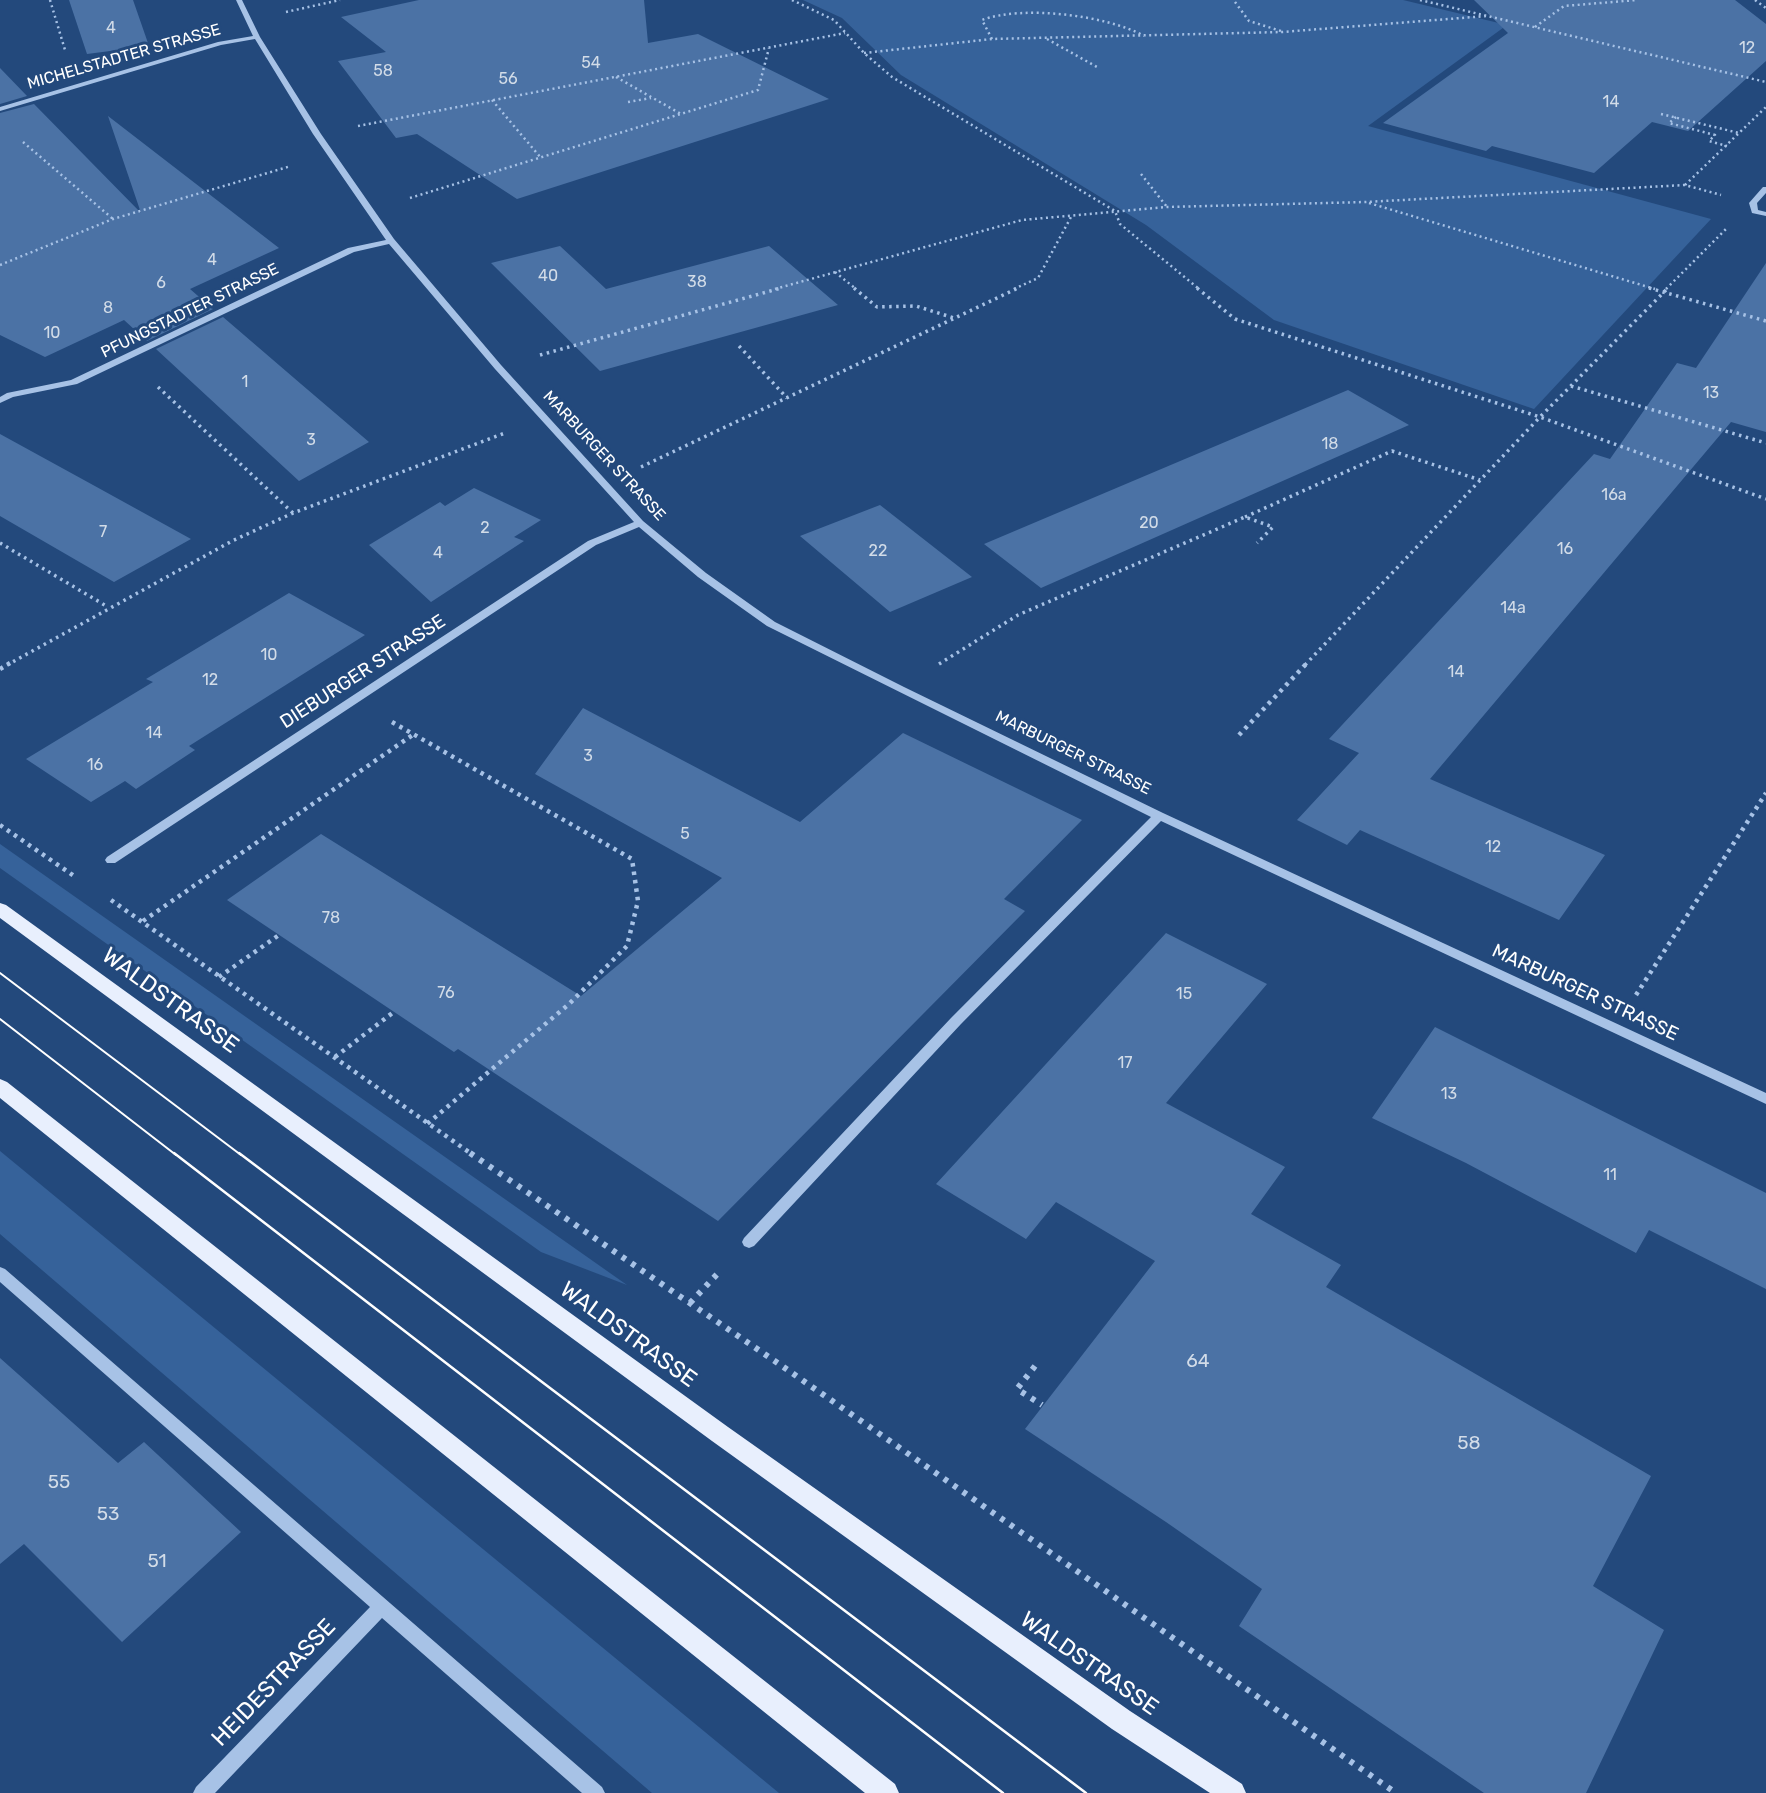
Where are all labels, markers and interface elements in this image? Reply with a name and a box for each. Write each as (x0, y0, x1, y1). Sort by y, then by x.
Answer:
house number: 4 (106, 18, 116, 38)
street label: MICHELSTADTER STRASSE (25, 20, 223, 94)
house number: 12 (1739, 38, 1755, 58)
house number: 54 (581, 53, 601, 73)
house number: 58 (373, 61, 393, 81)
house number: 56 (498, 69, 518, 89)
house number: 14 (1603, 92, 1619, 112)
house number: 4 (207, 250, 217, 270)
street label: PFUNGSTADTER STRASSE (98, 260, 282, 362)
house number: 40 (538, 266, 558, 286)
house number: 38 (687, 272, 707, 292)
house number: 6 (156, 273, 166, 293)
house number: 8 (103, 298, 113, 318)
house number: 10 (43, 323, 61, 343)
house number: 1 (242, 372, 248, 392)
house number: 13 (1703, 383, 1719, 403)
street label: MARBURGER STRASSE (539, 387, 669, 525)
house number: 3 (306, 430, 316, 450)
house number: 18 (1321, 434, 1339, 454)
house number: 16a (1601, 485, 1627, 505)
house number: 20 (1139, 513, 1159, 533)
house number: 2 (480, 518, 490, 538)
house number: 7 (99, 522, 107, 542)
house number: 16 (1557, 539, 1573, 559)
house number: 22 (869, 541, 887, 561)
house number: 4 (433, 543, 443, 563)
house number: 14a (1500, 598, 1526, 618)
street label: DIEBURGER STRASSE (276, 610, 450, 734)
house number: 10 (260, 645, 278, 665)
house number: 14 (1448, 662, 1464, 682)
house number: 12 (202, 670, 218, 690)
street label: MARBURGER STRASSE (992, 707, 1154, 799)
house number: 14 (146, 723, 162, 743)
house number: 3 (583, 746, 593, 766)
house number: 16 (87, 755, 103, 775)
house number: 5 (680, 824, 690, 844)
house number: 12 (1485, 837, 1501, 857)
house number: 78 (322, 908, 340, 928)
street label: MARBURGER STRASSE (1488, 940, 1682, 1046)
street label: WALDSTRASSE (96, 942, 244, 1060)
house number: 76 (437, 983, 455, 1003)
house number: 15 (1176, 984, 1192, 1004)
house number: 17 (1117, 1053, 1133, 1073)
house number: 13 (1441, 1084, 1457, 1104)
house number: 11 (1603, 1165, 1617, 1185)
street label: WALDSTRASSE (554, 1276, 702, 1394)
house number: 64 (1186, 1351, 1210, 1373)
house number: 58 (1457, 1433, 1481, 1455)
house number: 55 (48, 1472, 70, 1494)
house number: 53 (97, 1504, 119, 1526)
house number: 51 (147, 1551, 167, 1573)
street label: WALDSTRASSE (1015, 1606, 1163, 1722)
street label: HEIDESTRASSE (206, 1613, 342, 1753)

